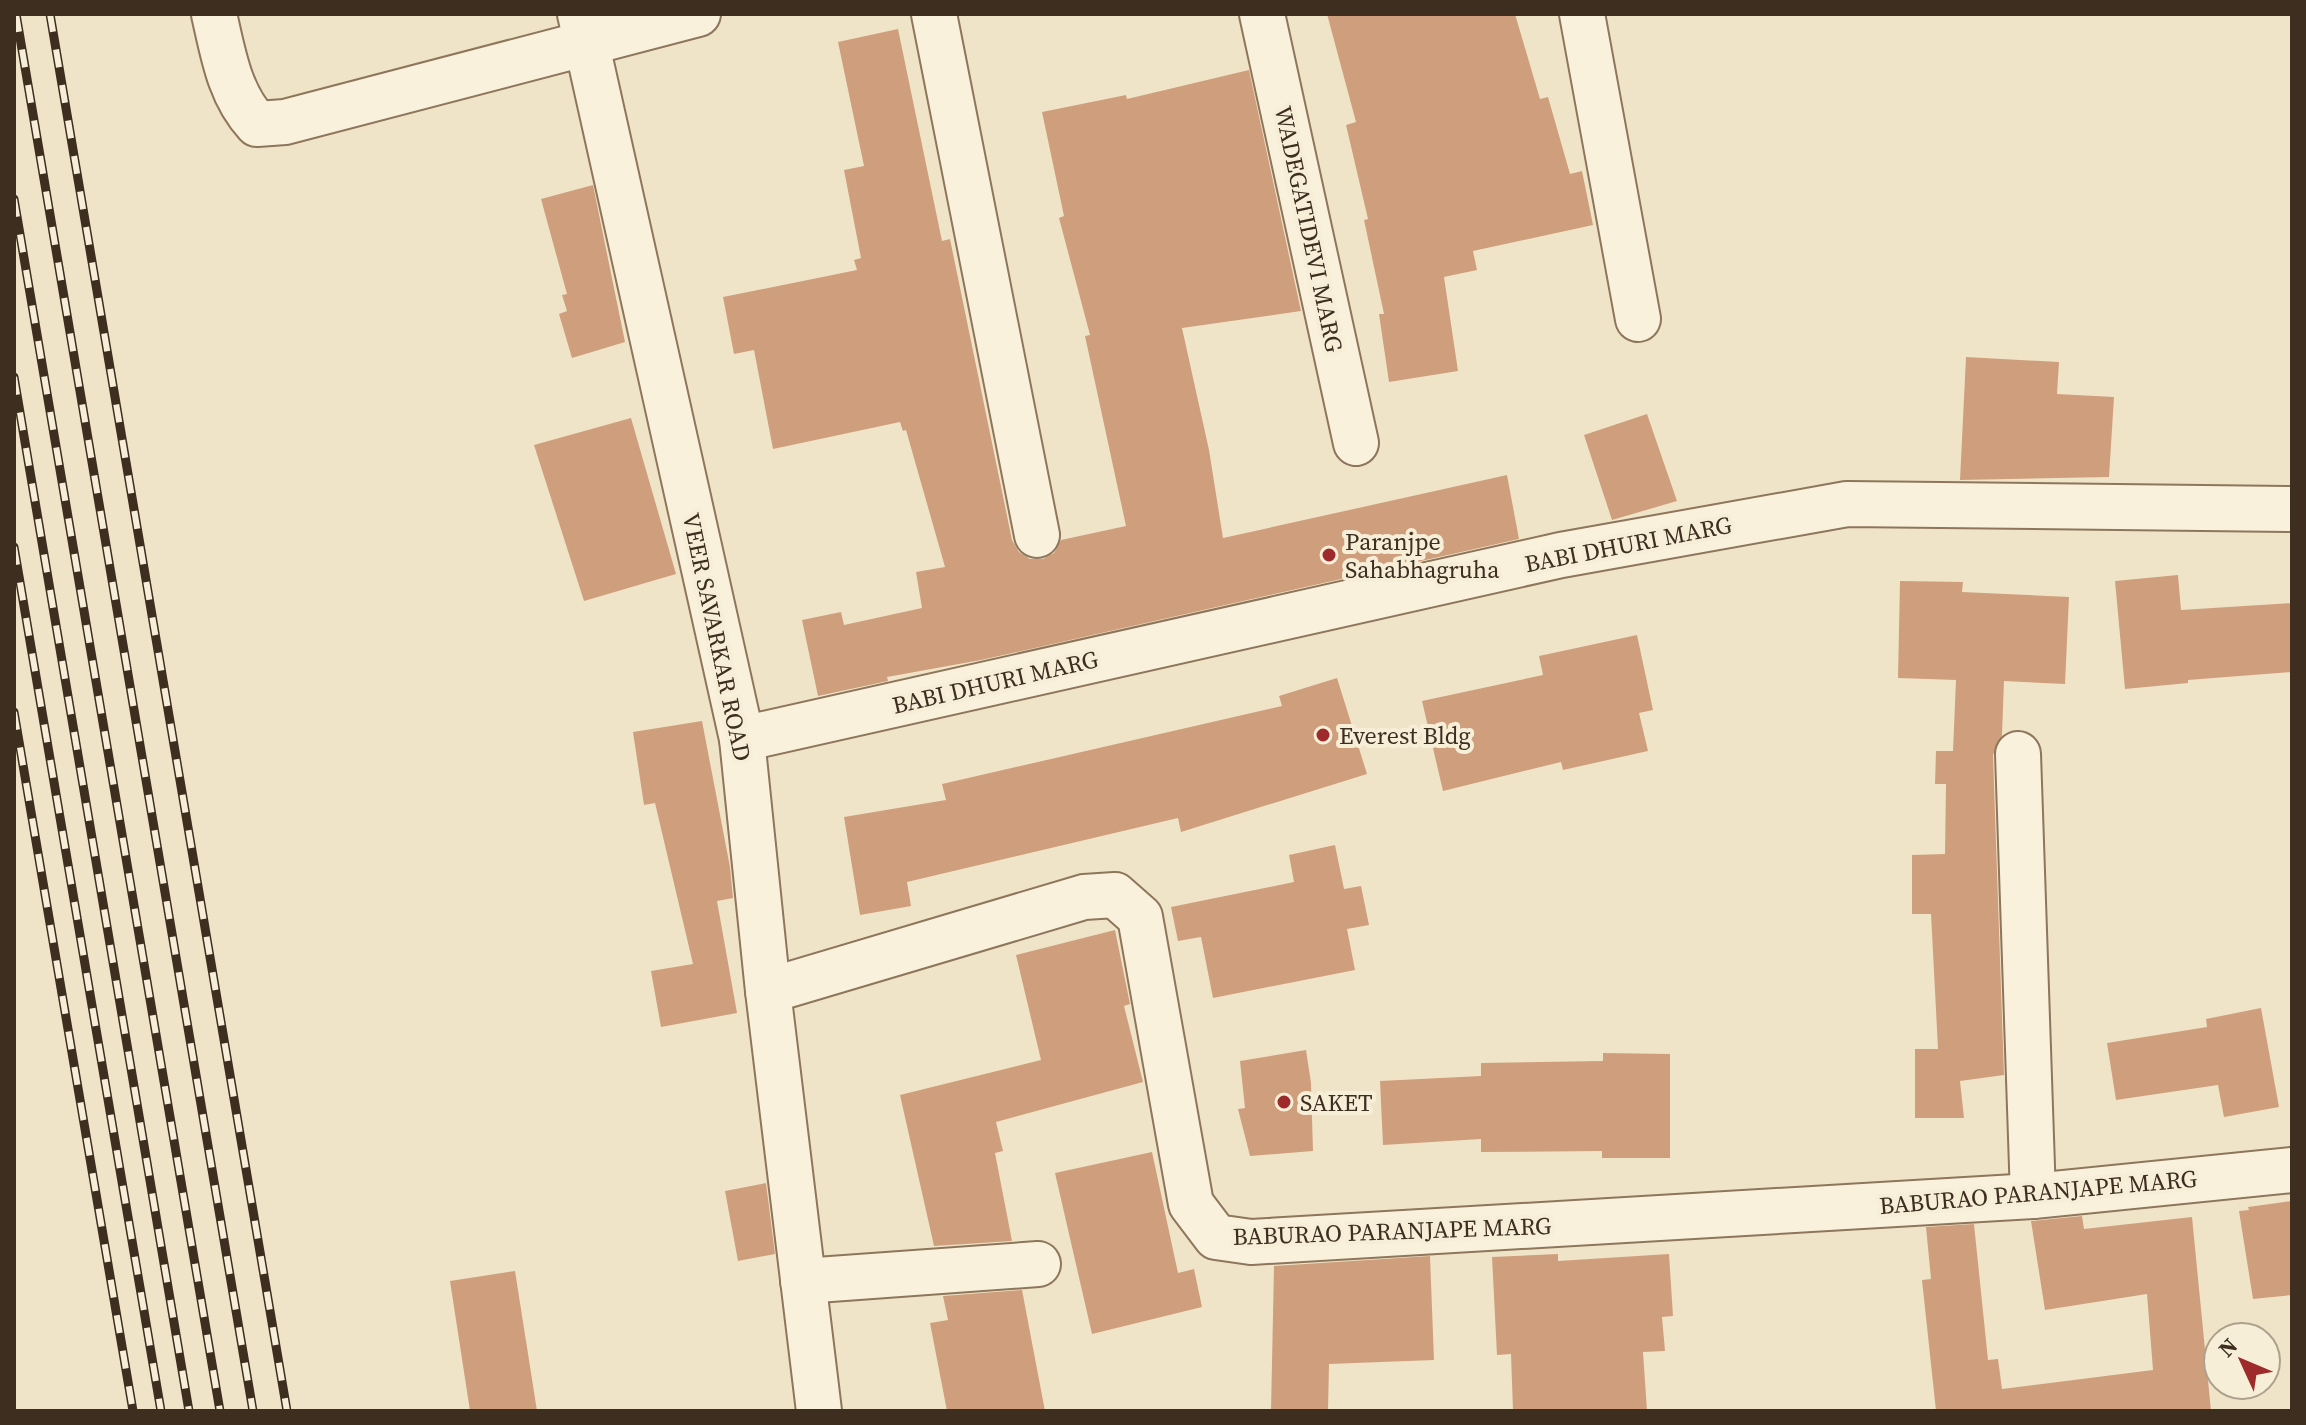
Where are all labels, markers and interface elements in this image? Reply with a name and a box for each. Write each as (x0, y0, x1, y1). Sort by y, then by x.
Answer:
street label: WADEGATIDEVI MARG (1267, 103, 1351, 356)
street label: BABI DHURI MARG (1522, 508, 1735, 580)
street label: VEER SAVARKAR ROAD (675, 510, 759, 764)
place label: Paranjpe Sahabhagruha (1345, 525, 1500, 586)
marker: Paranjpe Sahabhagruha (1320, 546, 1338, 564)
street label: BABI DHURI MARG (889, 642, 1102, 722)
place label: Everest Bldg (1339, 719, 1471, 752)
marker: Everest Bldg (1314, 726, 1332, 744)
place label: SAKET (1300, 1086, 1373, 1119)
marker: SAKET (1275, 1093, 1293, 1111)
street label: BABURAO PARANJAPE MARG (1878, 1162, 2199, 1222)
street label: BABURAO PARANJAPE MARG (1232, 1209, 1553, 1253)
north arrow (2202, 1321, 2282, 1401)
text: N (2211, 1331, 2244, 1363)

